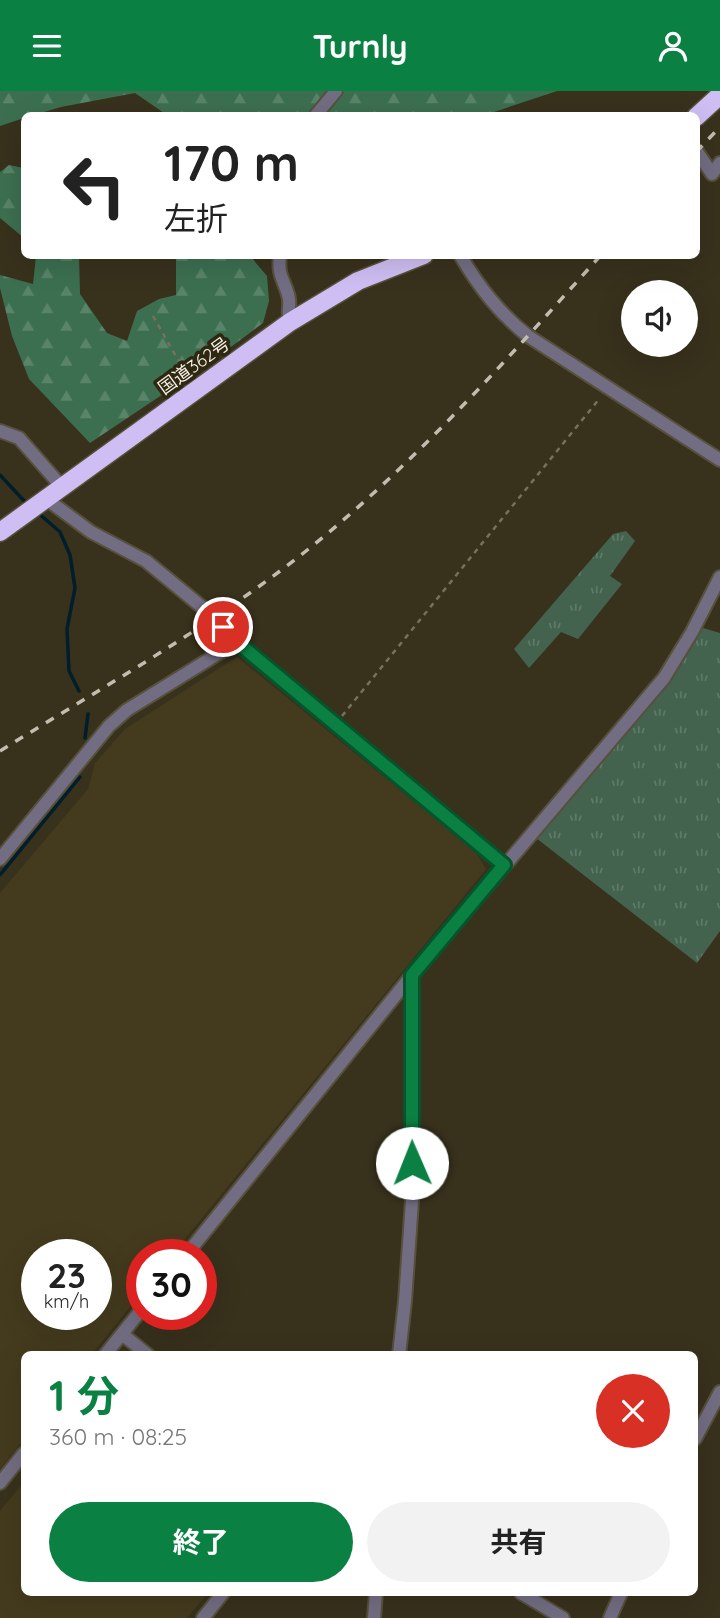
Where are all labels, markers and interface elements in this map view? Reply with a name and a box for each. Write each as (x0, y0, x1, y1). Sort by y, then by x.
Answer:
text: Turnly (313, 26, 407, 66)
icon: menu (28, 27, 66, 65)
icon: person (654, 27, 692, 65)
text: 170 m (164, 132, 299, 193)
icon: left (49, 140, 140, 231)
text: 左折 (164, 198, 228, 238)
map controls (621, 280, 698, 357)
button: sound (621, 280, 698, 357)
street label: 国道362号 (153, 332, 234, 399)
pin (193, 597, 253, 657)
icon: arrive (204, 608, 242, 646)
position arrow (375, 1126, 449, 1200)
speed limit sign: 30 (126, 1239, 217, 1330)
text: 23 (47, 1253, 86, 1297)
text: km/h (44, 1290, 89, 1313)
text: 1 分 (49, 1369, 119, 1422)
button: close (596, 1374, 670, 1448)
text: 360 m · 08:25 (49, 1422, 187, 1451)
button: 終了 (49, 1502, 353, 1582)
button: 共有 (367, 1502, 670, 1582)

